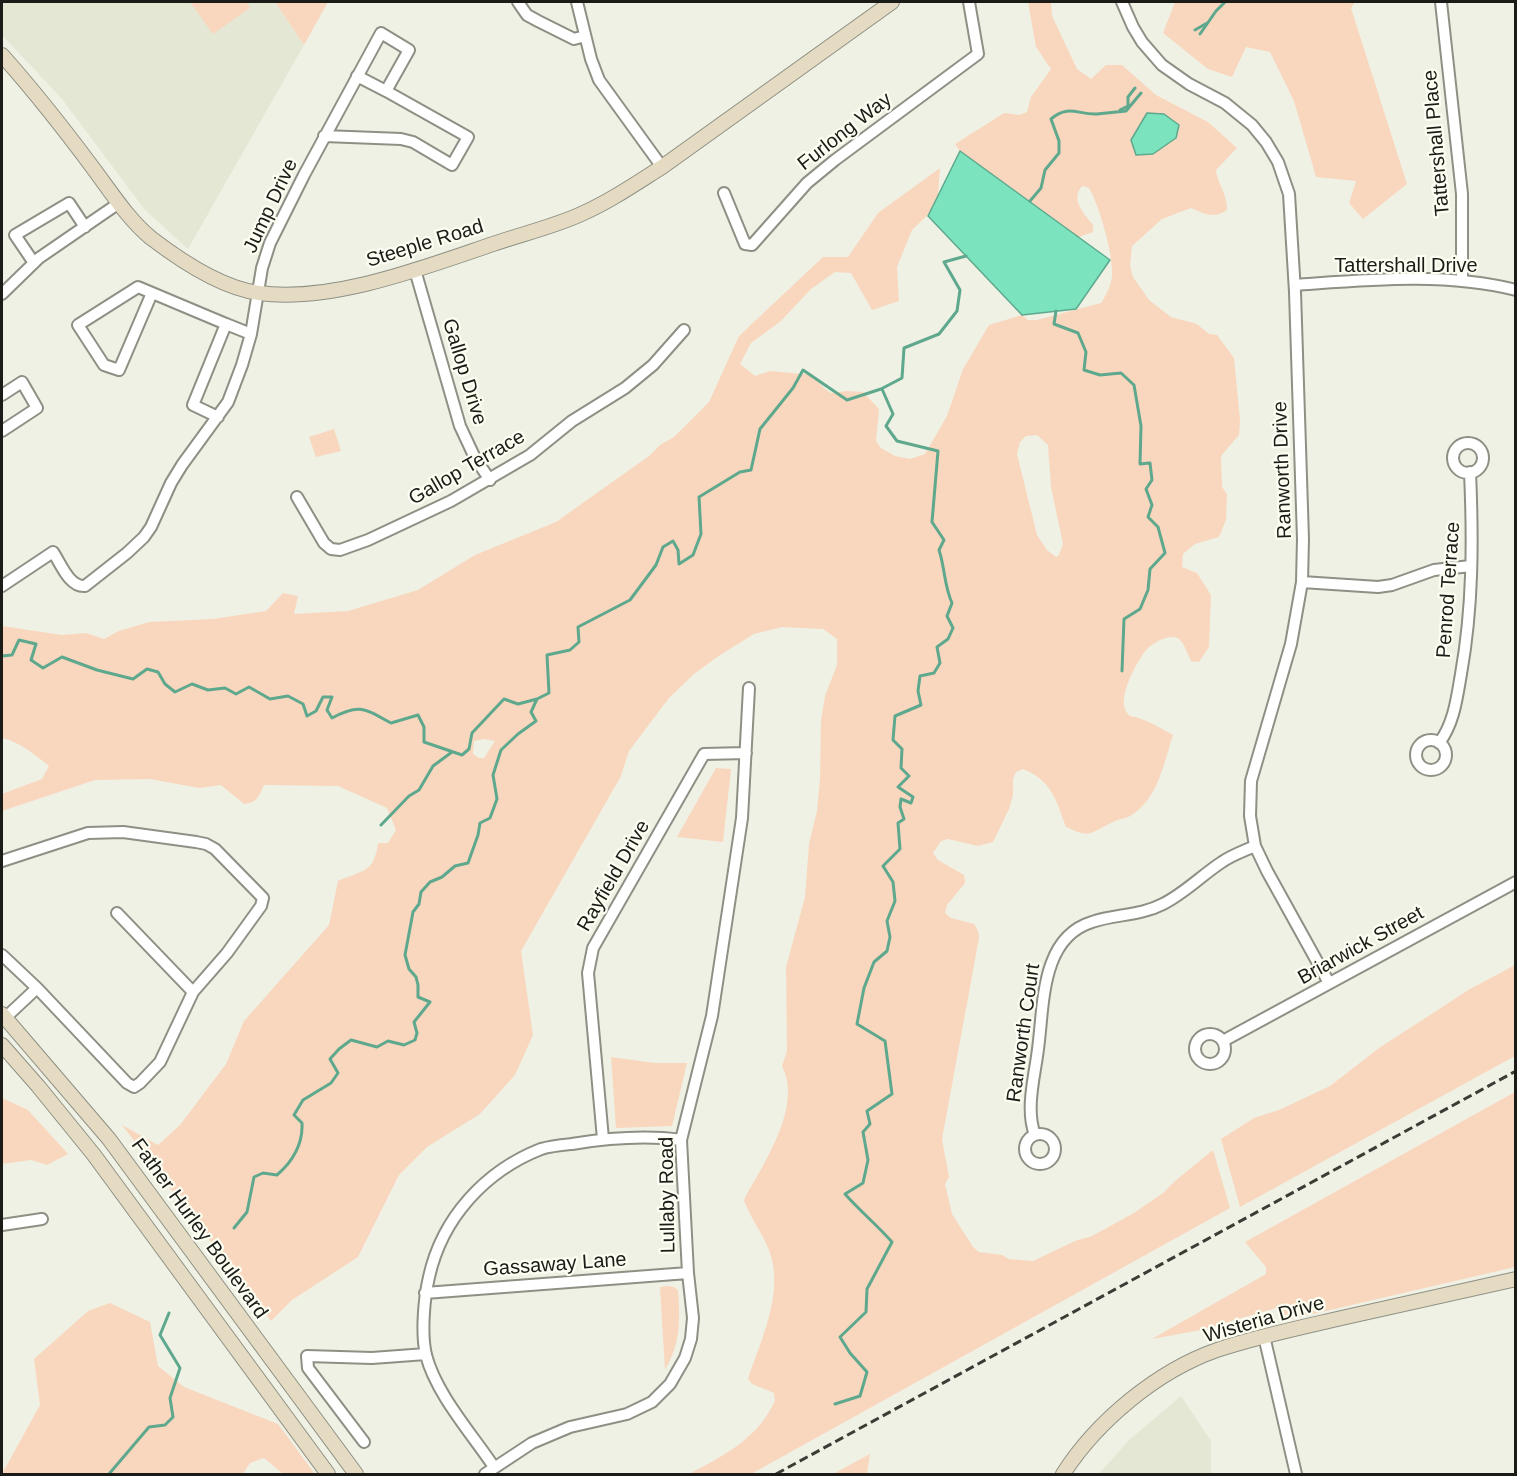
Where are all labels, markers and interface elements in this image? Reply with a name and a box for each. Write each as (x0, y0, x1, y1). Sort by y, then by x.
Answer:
street label: Tattershall Place (1419, 69, 1455, 217)
street label: Furlong Way (793, 88, 897, 176)
street label: Jump Drive (239, 155, 303, 257)
street label: Steeple Road (364, 215, 486, 273)
street label: Tattershall Drive (1334, 254, 1478, 278)
street label: Gallop Drive (436, 316, 492, 428)
street label: Ranworth Drive (1269, 401, 1297, 539)
street label: Gallop Terrace (405, 425, 529, 511)
street label: Penrod Terrace (1432, 521, 1466, 659)
street label: Rayfield Drive (572, 816, 656, 936)
street label: Briarwick Street (1294, 902, 1428, 990)
street label: Ranworth Court (1002, 962, 1046, 1104)
street label: Father Hurley Boulevard (126, 1134, 272, 1324)
street label: Lullaby Road (655, 1136, 681, 1254)
street label: Gassaway Lane (483, 1248, 627, 1282)
street label: Wisteria Drive (1201, 1291, 1327, 1349)

